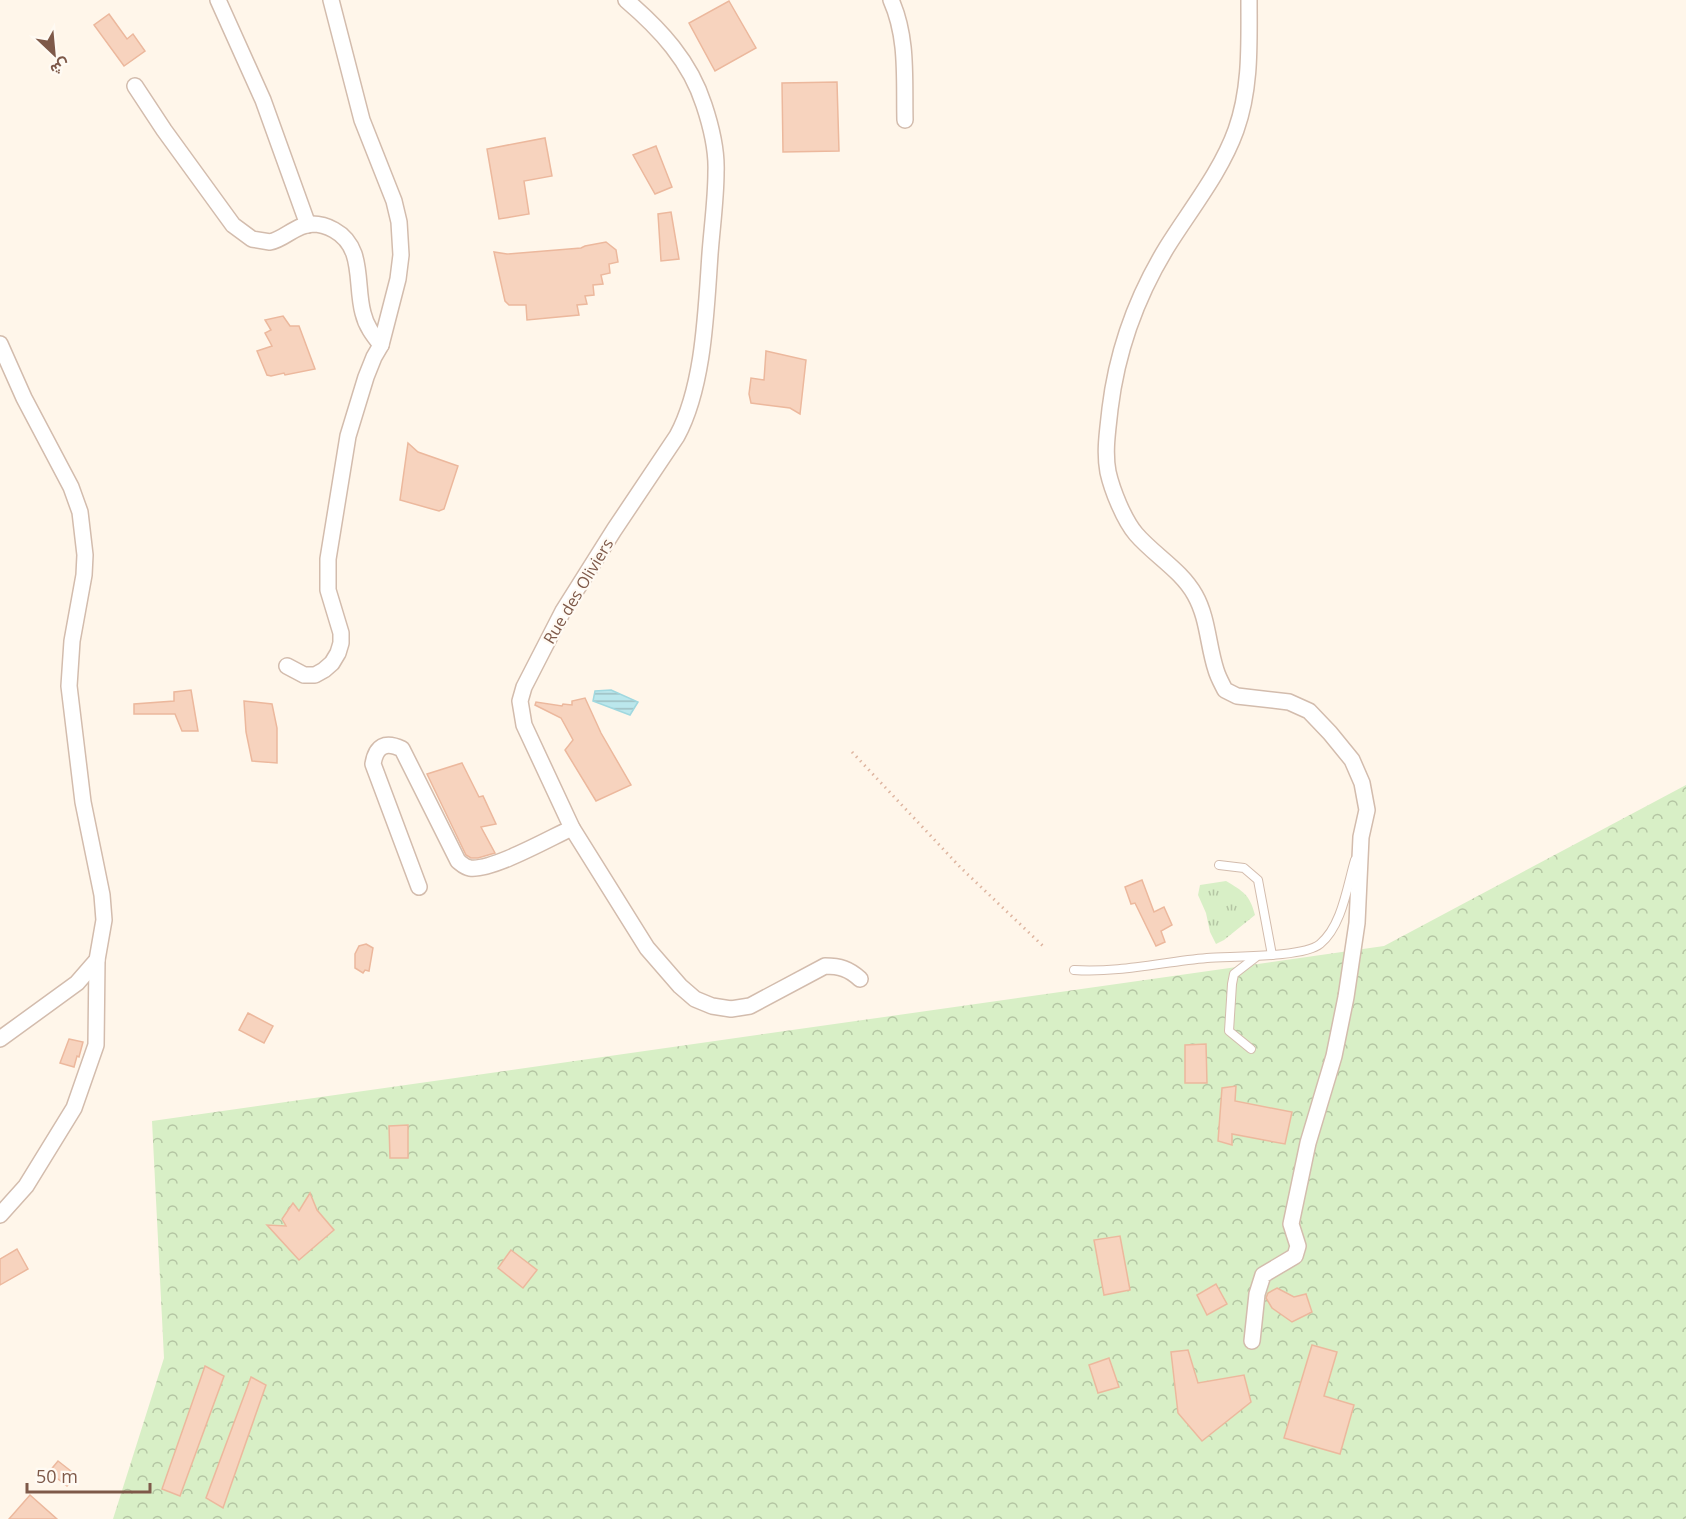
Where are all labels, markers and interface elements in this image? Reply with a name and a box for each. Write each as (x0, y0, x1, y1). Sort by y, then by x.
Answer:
north arrow (24, 24, 84, 84)
text: ش (47, 53, 74, 82)
street label: Rue des Oliviers (538, 534, 618, 648)
scale bar (27, 1456, 150, 1494)
text: 50 m (36, 1464, 78, 1488)

